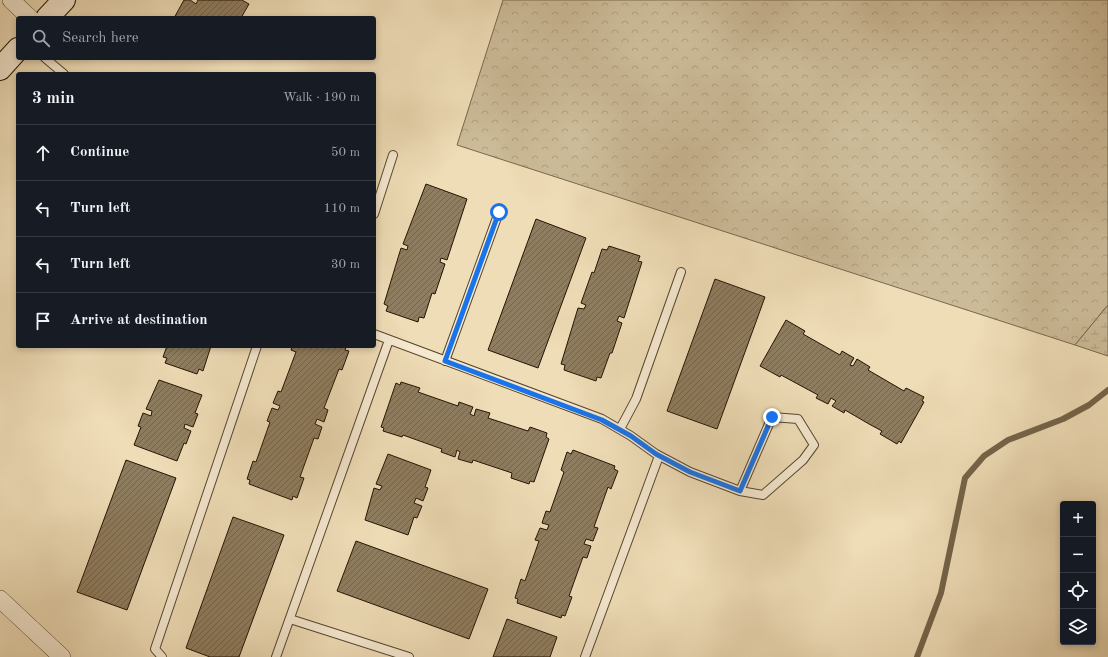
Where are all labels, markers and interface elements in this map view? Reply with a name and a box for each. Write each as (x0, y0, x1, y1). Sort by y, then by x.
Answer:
search box (16, 16, 376, 60)
icon: search (30, 27, 52, 49)
text: Search here (62, 31, 139, 46)
text: 3 min (32, 90, 75, 107)
text: Walk · 190 m (283, 91, 360, 104)
icon: ahead (32, 142, 54, 164)
text: Continue (70, 145, 129, 160)
text: 50 m (331, 146, 360, 159)
icon: left (32, 198, 54, 220)
text: Turn left (70, 201, 130, 216)
text: 110 m (323, 202, 360, 215)
route start (490, 203, 508, 221)
icon: left (32, 254, 54, 276)
text: Turn left (70, 257, 130, 272)
text: 30 m (331, 258, 360, 271)
icon: arrive (32, 310, 54, 332)
text: Arrive at destination (70, 313, 208, 328)
route end (763, 408, 781, 426)
map controls (1060, 501, 1096, 645)
button: + (1060, 501, 1096, 537)
button: − (1060, 537, 1096, 573)
button: locate (1060, 573, 1096, 609)
button: layers (1060, 609, 1096, 645)

